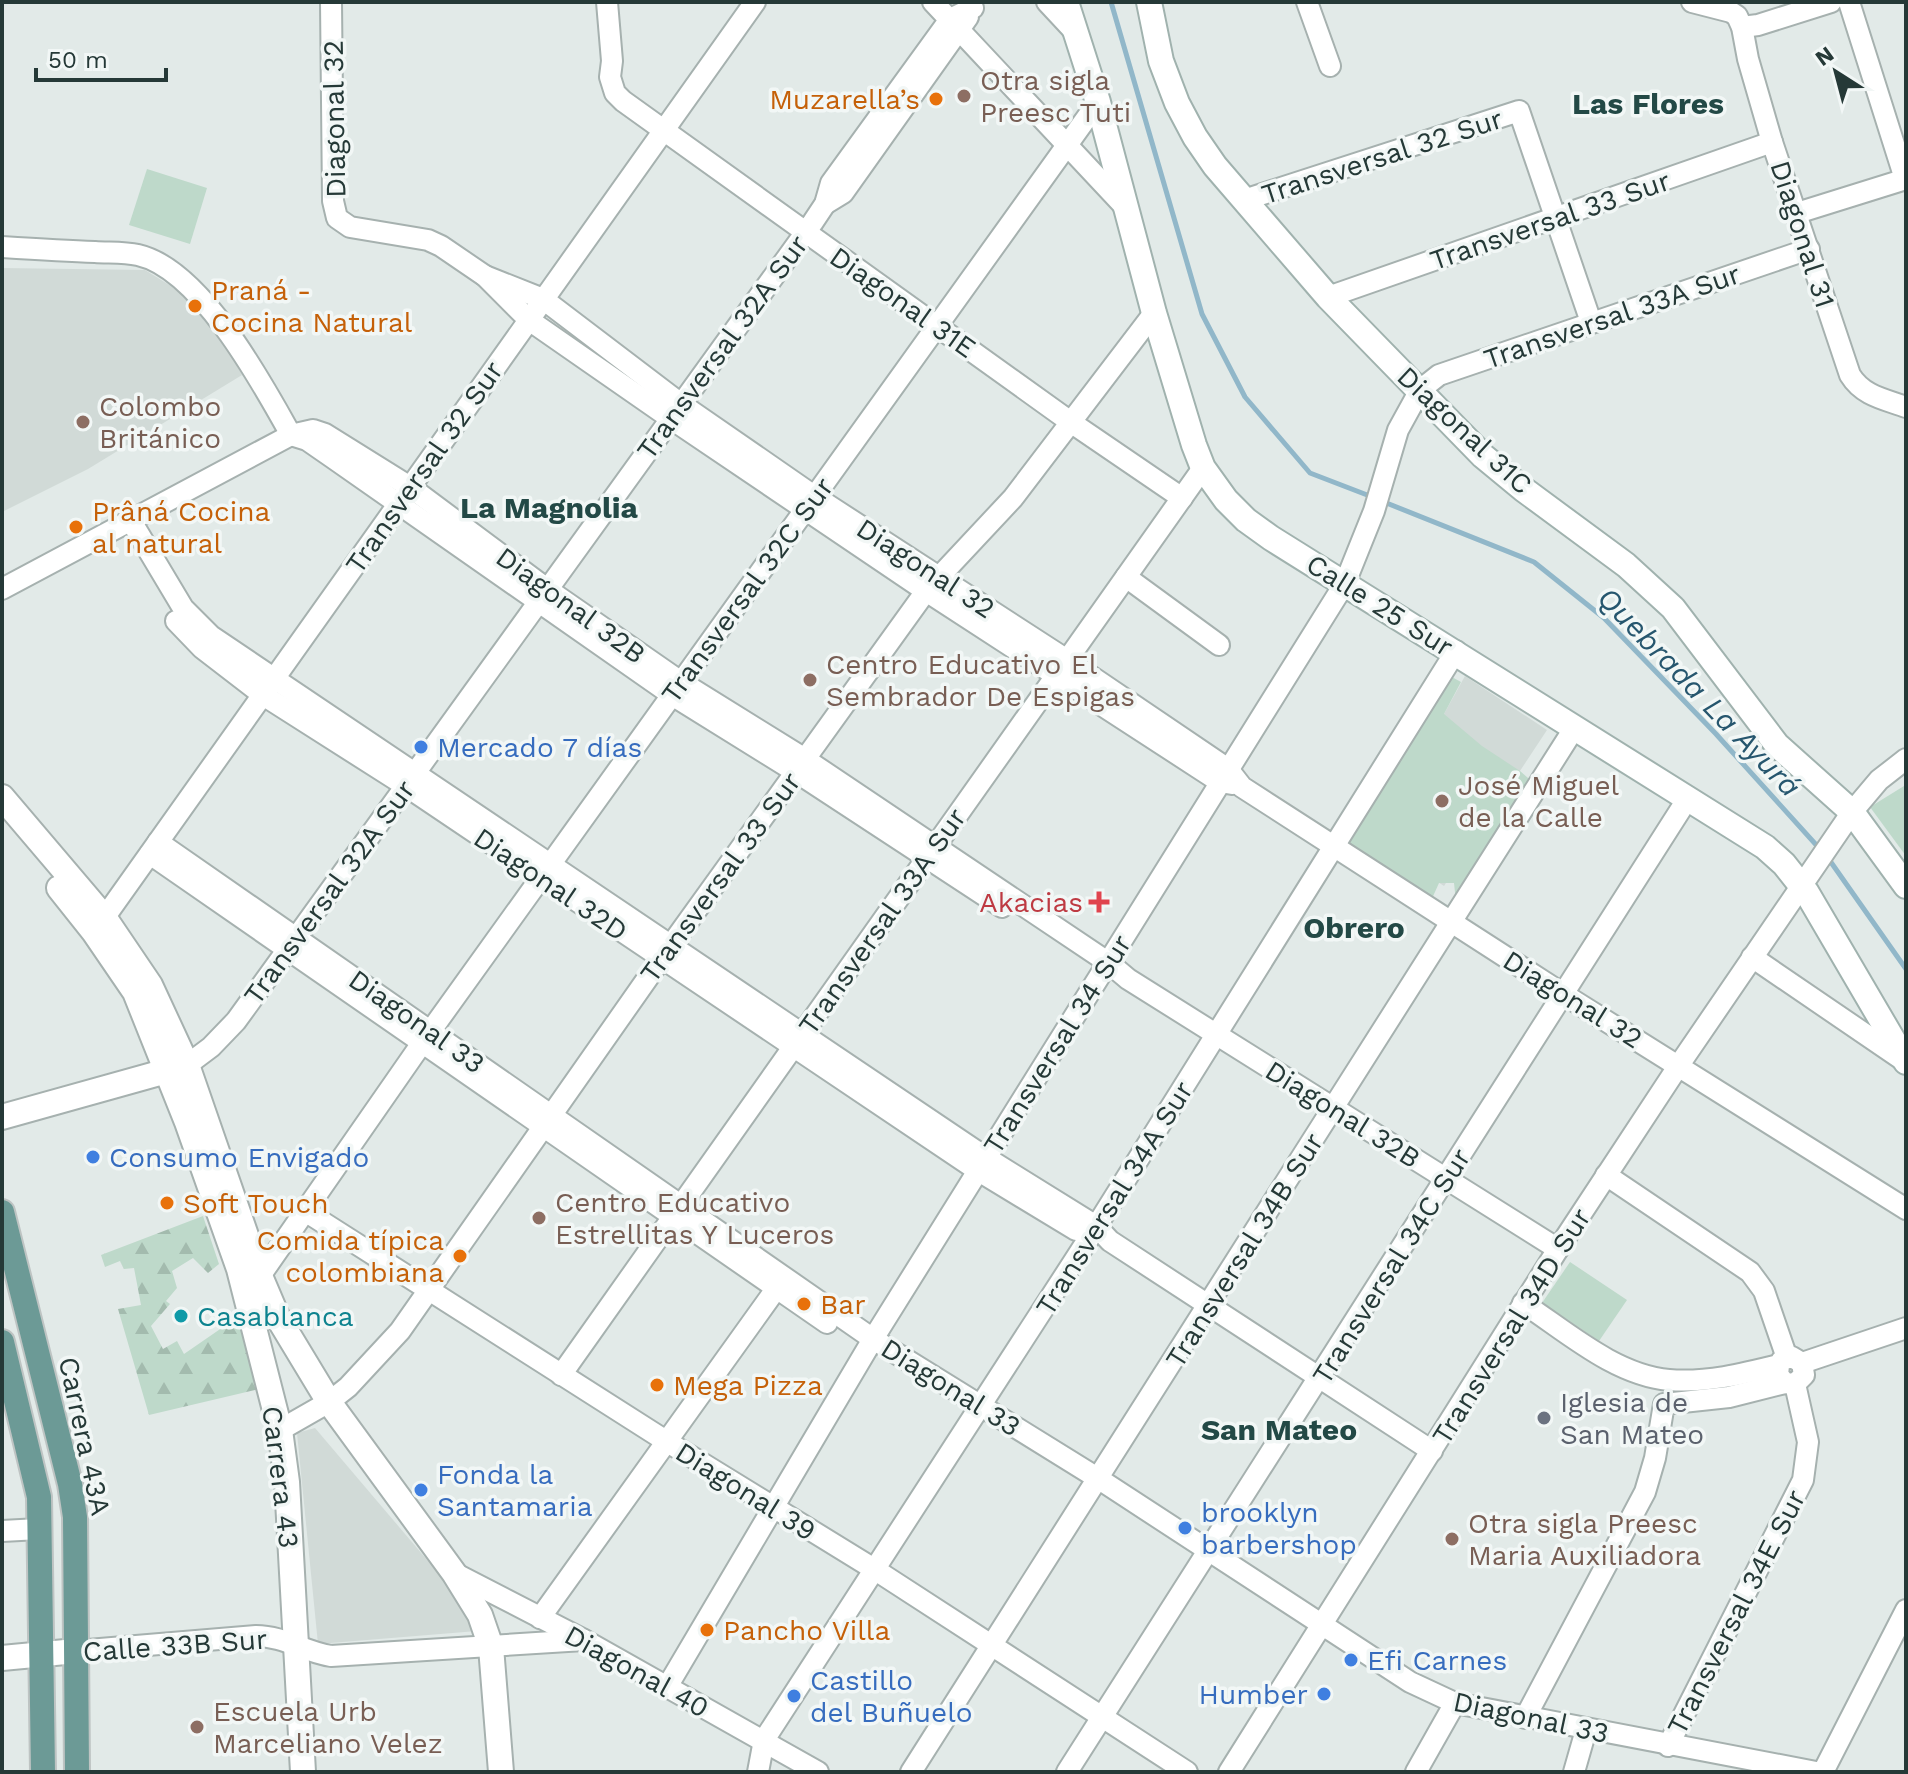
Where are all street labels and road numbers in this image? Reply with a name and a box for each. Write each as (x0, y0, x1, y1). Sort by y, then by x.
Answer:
street label: Diagonal 32 (317, 40, 352, 198)
street label: Transversal 32 Sur (1257, 102, 1507, 211)
street label: Diagonal 31 (1763, 156, 1842, 312)
street label: Transversal 33 Sur (1426, 164, 1674, 277)
street label: Transversal 32A Sur (630, 229, 815, 466)
street label: Diagonal 31E (823, 240, 982, 365)
street label: Transversal 33A Sur (1480, 257, 1745, 376)
street label: Transversal 32 Sur (339, 355, 510, 580)
street label: Diagonal 31C (1391, 360, 1539, 501)
street label: Transversal 32C Sur (654, 471, 840, 710)
street label: Diagonal 32 (850, 512, 1001, 625)
street label: Diagonal 32B (490, 540, 652, 671)
street label: Calle 25 Sur (1300, 547, 1459, 664)
street label: Transversal 33 Sur (633, 766, 808, 989)
street label: Transversal 32A Sur (237, 774, 422, 1011)
street label: Transversal 33A Sur (792, 802, 973, 1041)
street label: Diagonal 32D (468, 821, 634, 948)
street label: Transversal 34 Sur (977, 929, 1138, 1160)
street label: Diagonal 32 (1497, 944, 1648, 1055)
street label: Diagonal 33 (343, 963, 491, 1080)
street label: Diagonal 32B (1259, 1054, 1426, 1175)
street label: Transversal 34A Sur (1029, 1075, 1200, 1321)
street label: Transversal 34B Sur (1159, 1127, 1330, 1374)
street label: Transversal 34C Sur (1305, 1142, 1477, 1390)
street label: Transversal 34D Sur (1425, 1202, 1598, 1451)
street label: Diagonal 33 (875, 1332, 1026, 1443)
street label: Carrera 43A (52, 1354, 117, 1518)
street label: Carrera 43 (255, 1404, 306, 1550)
street label: Diagonal 39 (670, 1435, 822, 1548)
street label: Transversal 34E Sur (1660, 1484, 1812, 1740)
street label: Diagonal 40 (559, 1618, 715, 1725)
street label: Calle 33B Sur (82, 1623, 268, 1668)
street label: Diagonal 33 (1450, 1685, 1612, 1750)

